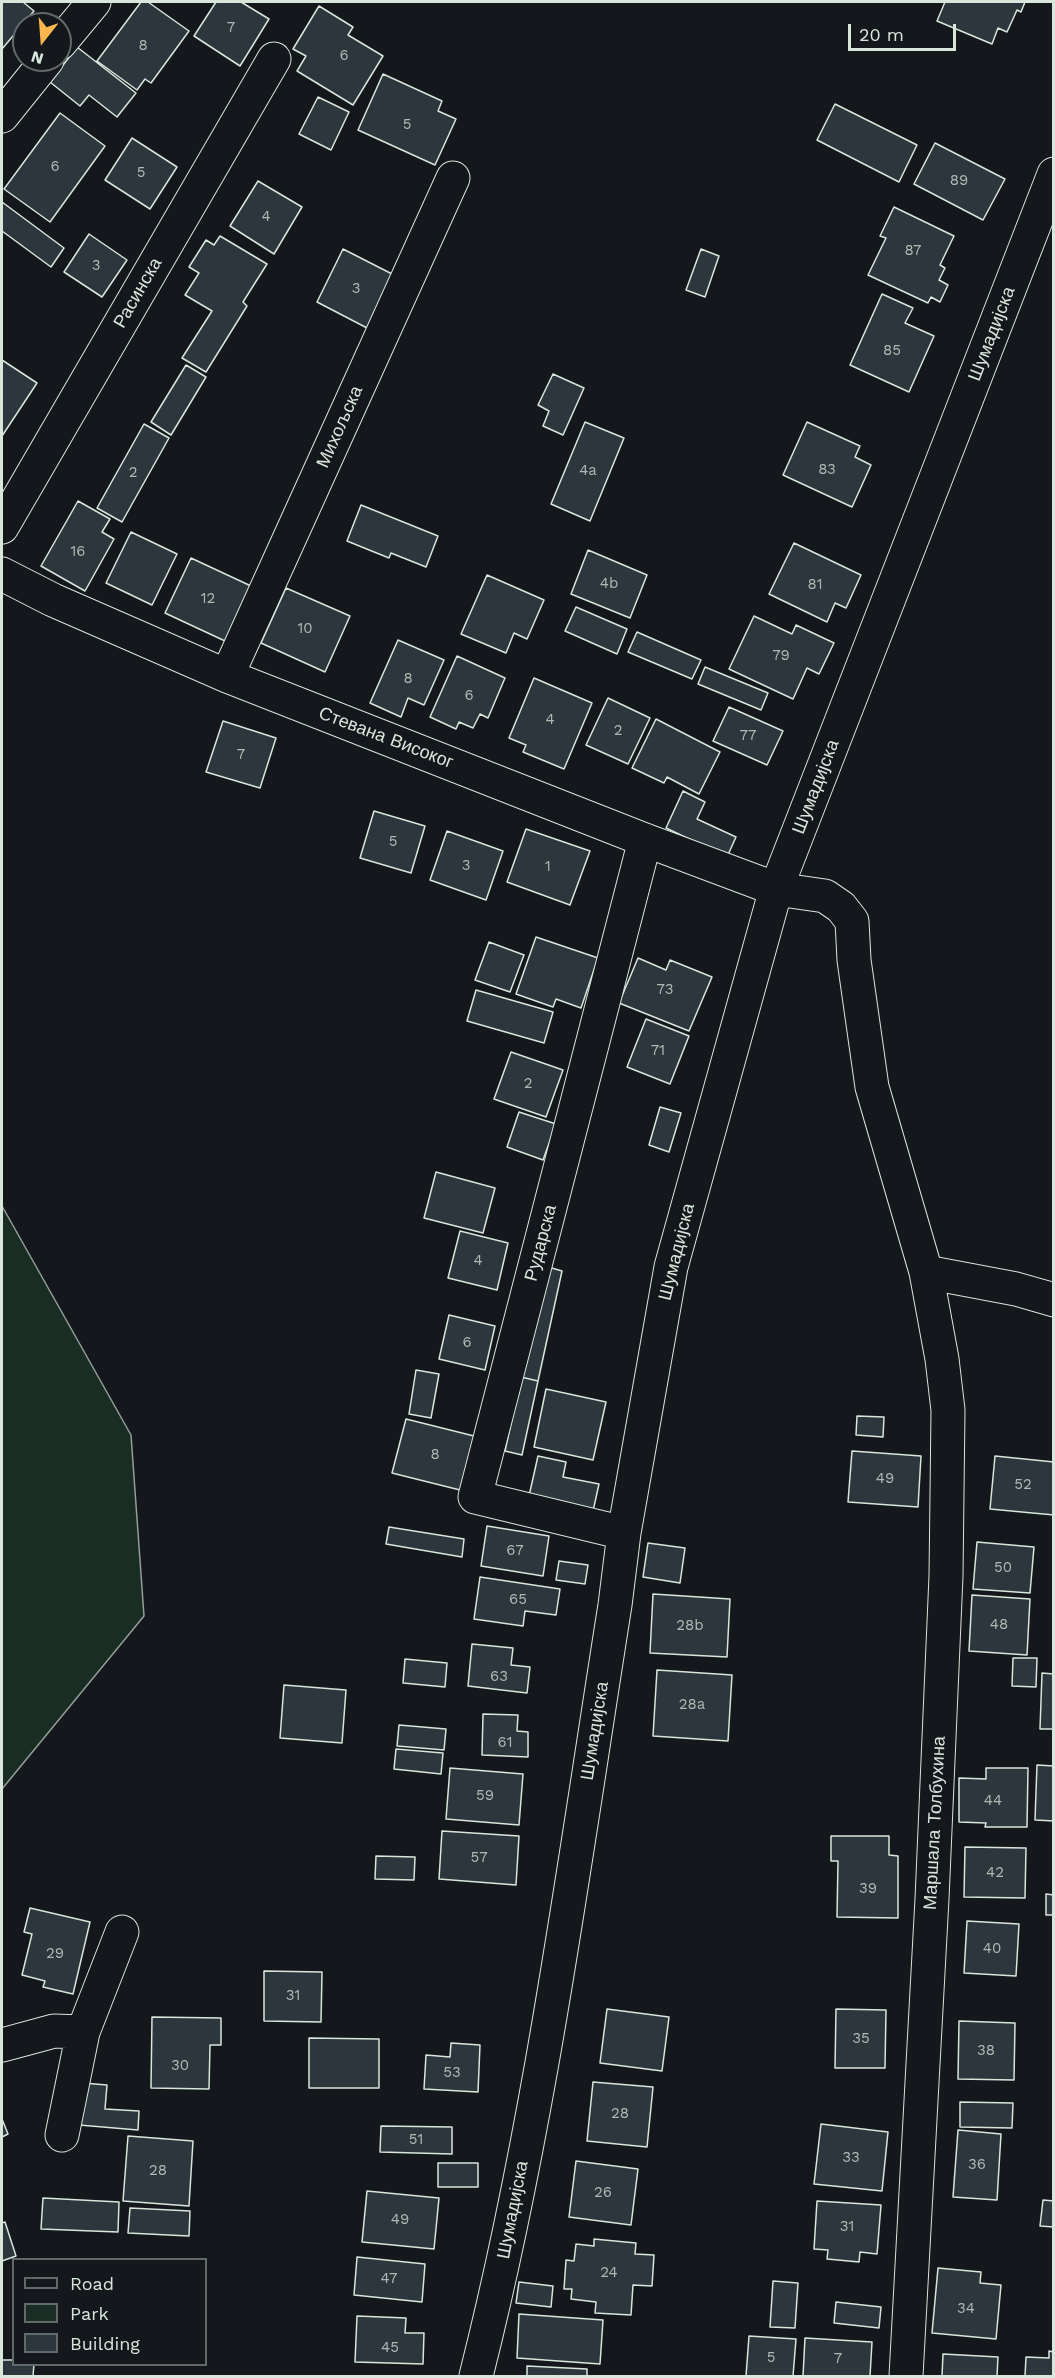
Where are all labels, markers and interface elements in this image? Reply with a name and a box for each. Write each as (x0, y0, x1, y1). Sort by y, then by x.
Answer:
north arrow (12, 12, 72, 72)
scale bar (851, 12, 959, 50)
house number: 7 (227, 19, 235, 37)
text: 20 m (859, 24, 904, 45)
house number: 8 (138, 37, 148, 55)
text: N (29, 47, 46, 69)
house number: 6 (339, 47, 349, 65)
house number: 5 (403, 116, 411, 134)
house number: 6 (50, 158, 60, 176)
house number: 5 (137, 164, 145, 182)
house number: 89 (950, 172, 968, 190)
house number: 4 (261, 208, 271, 226)
house number: 87 (904, 242, 922, 260)
street label: Расинска (109, 254, 167, 332)
house number: 3 (92, 257, 100, 275)
house number: 3 (352, 280, 360, 298)
street label: Шумадијска (964, 284, 1020, 384)
house number: 85 (883, 342, 901, 360)
street label: Михољска (312, 383, 368, 471)
house number: 83 (818, 461, 836, 479)
house number: 4a (579, 462, 597, 480)
house number: 2 (129, 464, 137, 482)
house number: 16 (71, 543, 85, 561)
house number: 4b (600, 575, 618, 593)
house number: 81 (807, 576, 823, 594)
house number: 12 (201, 590, 215, 608)
house number: 10 (297, 620, 313, 638)
house number: 79 (772, 647, 790, 665)
house number: 8 (403, 670, 413, 688)
house number: 6 (464, 687, 474, 705)
street label: Стевана Високог (316, 702, 456, 774)
house number: 4 (545, 711, 555, 729)
house number: 2 (614, 722, 622, 740)
house number: 77 (740, 727, 756, 745)
street label: Шумадијска (788, 737, 844, 837)
house number: 7 (237, 746, 245, 764)
house number: 5 (389, 833, 397, 851)
house number: 3 (462, 857, 470, 875)
house number: 1 (545, 858, 551, 876)
house number: 73 (656, 981, 674, 999)
house number: 71 (651, 1042, 665, 1060)
house number: 2 (524, 1075, 532, 1093)
street label: Шумадијска (654, 1201, 700, 1303)
street label: Рударска (520, 1202, 562, 1284)
house number: 4 (473, 1252, 483, 1270)
house number: 6 (462, 1334, 472, 1352)
house number: 8 (430, 1446, 440, 1464)
house number: 49 (876, 1470, 894, 1488)
house number: 52 (1014, 1476, 1032, 1494)
house number: 67 (506, 1542, 524, 1560)
house number: 50 (994, 1559, 1012, 1577)
house number: 65 (509, 1591, 527, 1609)
house number: 48 (990, 1616, 1008, 1634)
house number: 28b (676, 1617, 704, 1635)
house number: 63 (490, 1668, 508, 1686)
street label: Шумадијска (577, 1680, 613, 1782)
house number: 28a (679, 1696, 705, 1714)
house number: 61 (498, 1734, 512, 1752)
street label: Маршала Толбухина (920, 1736, 950, 1910)
house number: 59 (476, 1787, 494, 1805)
house number: 44 (984, 1792, 1002, 1810)
house number: 57 (470, 1849, 488, 1867)
house number: 42 (986, 1864, 1004, 1882)
house number: 39 (859, 1880, 877, 1898)
house number: 40 (983, 1940, 1001, 1958)
house number: 29 (46, 1945, 64, 1963)
house number: 31 (286, 1987, 300, 2005)
house number: 35 (852, 2030, 870, 2048)
house number: 38 (977, 2042, 995, 2060)
house number: 30 (171, 2057, 189, 2075)
house number: 53 (443, 2064, 461, 2082)
house number: 28 (611, 2105, 629, 2123)
house number: 51 (409, 2131, 423, 2149)
house number: 33 (842, 2149, 860, 2167)
house number: 36 (968, 2156, 986, 2174)
street label: Шумадијска (493, 2159, 533, 2261)
house number: 28 (149, 2162, 167, 2180)
house number: 26 (594, 2184, 612, 2202)
house number: 49 (391, 2211, 409, 2229)
house number: 31 (840, 2218, 854, 2236)
legend (12, 2258, 207, 2366)
house number: 24 (600, 2264, 618, 2282)
house number: 47 (381, 2270, 397, 2288)
text: Road (70, 2273, 114, 2294)
house number: 34 (957, 2300, 975, 2318)
text: Park (70, 2303, 109, 2324)
text: Building (70, 2333, 140, 2354)
house number: 45 (381, 2339, 399, 2357)
house number: 5 (767, 2349, 775, 2367)
house number: 7 (834, 2350, 842, 2368)

